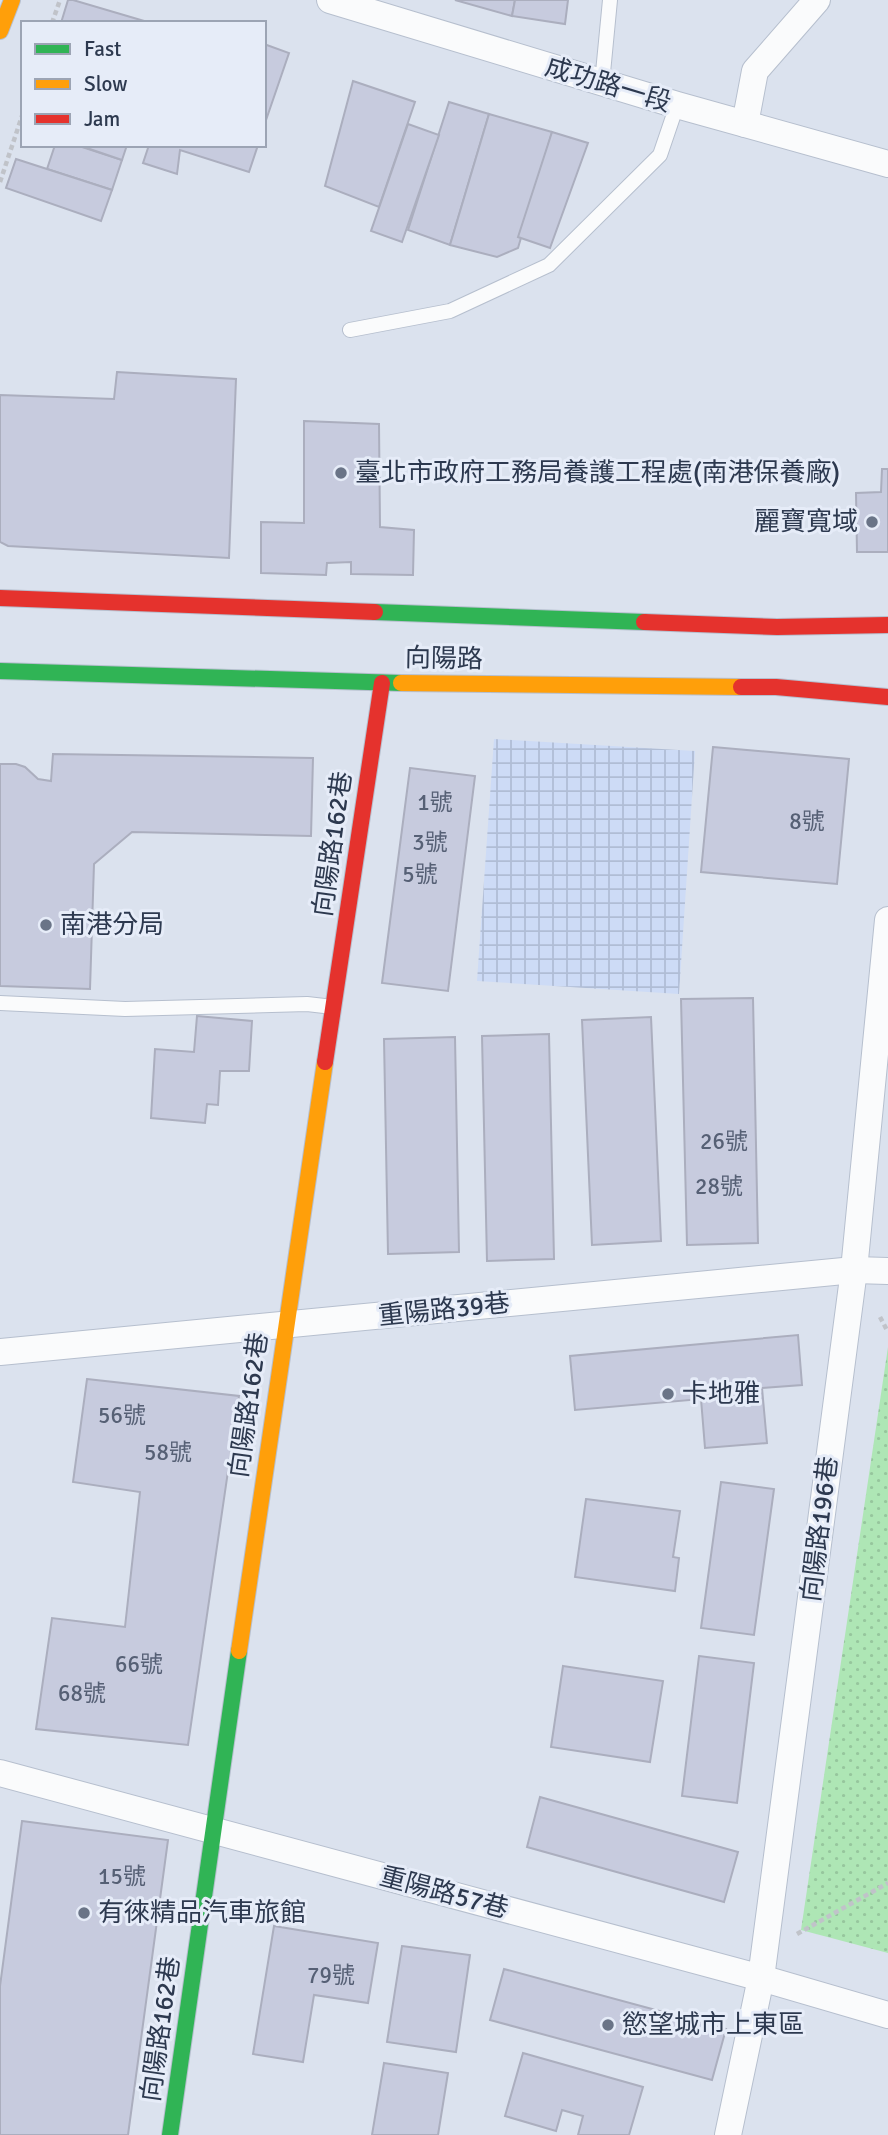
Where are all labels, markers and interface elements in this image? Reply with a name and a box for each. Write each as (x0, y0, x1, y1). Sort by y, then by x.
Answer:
legend (21, 21, 266, 147)
text: Fast (84, 36, 121, 62)
street label: 成功路一段 (541, 51, 675, 119)
text: Slow (84, 71, 128, 97)
text: Jam (84, 106, 120, 132)
place label: 臺北市政府工務局養護工程處(南港保養廠) (355, 457, 840, 489)
marker: 臺北市政府工務局養護工程處(南港保養廠) (333, 465, 349, 481)
place label: 麗寶寬域 (754, 506, 858, 538)
marker: 麗寶寬域 (864, 514, 880, 530)
street label: 向陽路 (405, 642, 483, 676)
street label: 向陽路162巷 (307, 769, 359, 919)
house number: 1號 (417, 788, 453, 817)
house number: 8號 (789, 807, 825, 836)
house number: 3號 (412, 828, 448, 857)
house number: 5號 (402, 860, 438, 889)
place label: 南港分局 (60, 909, 164, 941)
marker: 南港分局 (38, 917, 54, 933)
house number: 26號 (700, 1127, 748, 1156)
house number: 28號 (695, 1172, 743, 1201)
street label: 重陽路39巷 (377, 1287, 511, 1333)
street label: 向陽路162巷 (223, 1330, 275, 1480)
place label: 卡地雅 (682, 1378, 760, 1410)
marker: 卡地雅 (660, 1386, 676, 1402)
house number: 56號 (98, 1401, 146, 1430)
house number: 58號 (144, 1438, 192, 1467)
street label: 向陽路196巷 (795, 1455, 845, 1603)
house number: 66號 (115, 1650, 163, 1679)
house number: 68號 (58, 1679, 106, 1708)
street label: 重陽路57巷 (376, 1860, 512, 1926)
house number: 15號 (98, 1862, 146, 1891)
place label: 有徠精品汽車旅館 (98, 1897, 306, 1929)
marker: 有徠精品汽車旅館 (76, 1905, 92, 1921)
street label: 向陽路162巷 (135, 1954, 187, 2104)
house number: 79號 (307, 1961, 355, 1990)
place label: 慾望城市上東區 (622, 2009, 804, 2041)
marker: 慾望城市上東區 (600, 2017, 616, 2033)

